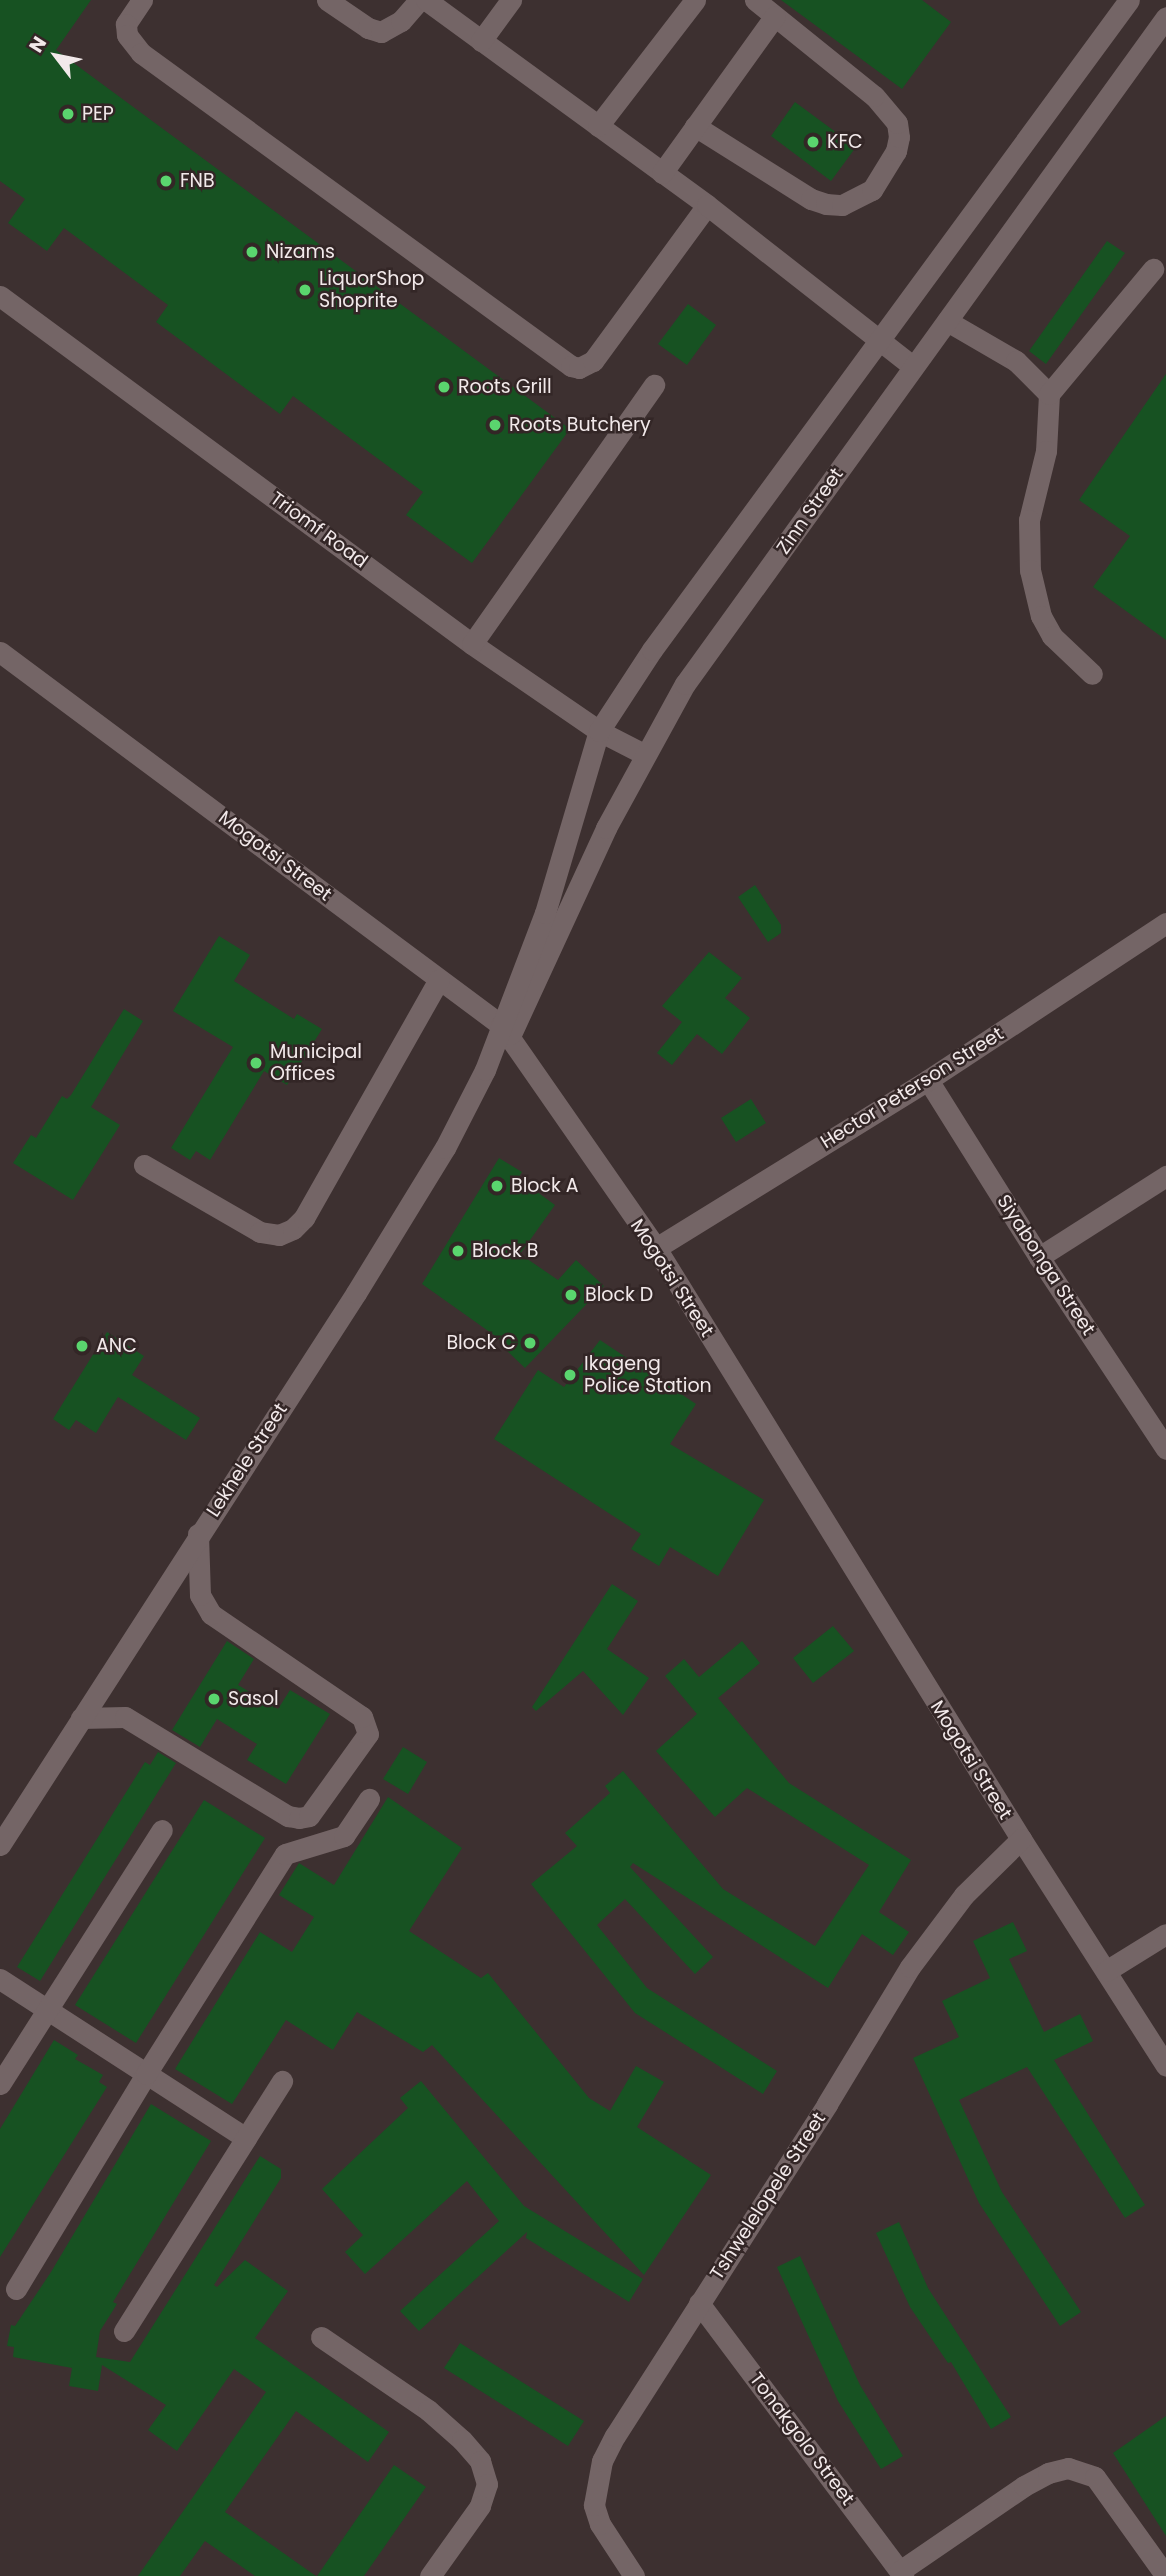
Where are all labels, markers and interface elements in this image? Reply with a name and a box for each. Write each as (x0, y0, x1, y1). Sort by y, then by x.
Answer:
north arrow (21, 21, 91, 91)
text: N (23, 31, 53, 58)
place label: PEP (82, 103, 114, 125)
marker: PEP (60, 106, 76, 122)
place label: KFC (827, 131, 863, 153)
marker: KFC (805, 134, 821, 150)
place label: FNB (180, 170, 215, 192)
marker: FNB (158, 173, 174, 189)
place label: Nizams (266, 241, 335, 263)
marker: Nizams (244, 244, 260, 260)
place label: LiquorShop Shoprite (319, 268, 424, 312)
marker: LiquorShop Shoprite (297, 282, 313, 298)
place label: Roots Grill (458, 376, 552, 398)
marker: Roots Grill (436, 379, 452, 395)
place label: Roots Butchery (509, 414, 651, 436)
marker: Roots Butchery (487, 417, 503, 433)
street label: Zinn Street (772, 464, 848, 558)
street label: Triomf Road (266, 487, 372, 573)
street label: Mogotsi Street (214, 806, 336, 906)
street label: Hector Peterson Street (816, 1022, 1008, 1154)
place label: Municipal Offices (270, 1041, 362, 1085)
marker: Municipal Offices (248, 1055, 264, 1071)
place label: Block A (511, 1175, 579, 1197)
marker: Block A (489, 1178, 505, 1194)
street label: Siyabonga Street (992, 1190, 1100, 1340)
street label: Mogotsi Street (625, 1215, 719, 1341)
place label: Block B (472, 1240, 539, 1262)
marker: Block B (450, 1243, 466, 1259)
place label: Block D (585, 1284, 653, 1306)
marker: Block D (563, 1287, 579, 1303)
place label: Block C (446, 1332, 516, 1354)
place label: ANC (96, 1335, 137, 1357)
marker: Block C (522, 1335, 538, 1351)
marker: ANC (74, 1338, 90, 1354)
place label: Ikageng Police Station (584, 1353, 712, 1397)
marker: Ikageng Police Station (562, 1367, 578, 1383)
street label: Lekhele Street (202, 1399, 292, 1521)
place label: Sasol (228, 1688, 279, 1710)
marker: Sasol (206, 1691, 222, 1707)
street label: Mogotsi Street (925, 1696, 1017, 1824)
street label: Tshwelelopele Street (705, 2108, 831, 2284)
street label: Tonakgolo Street (745, 2368, 859, 2510)

